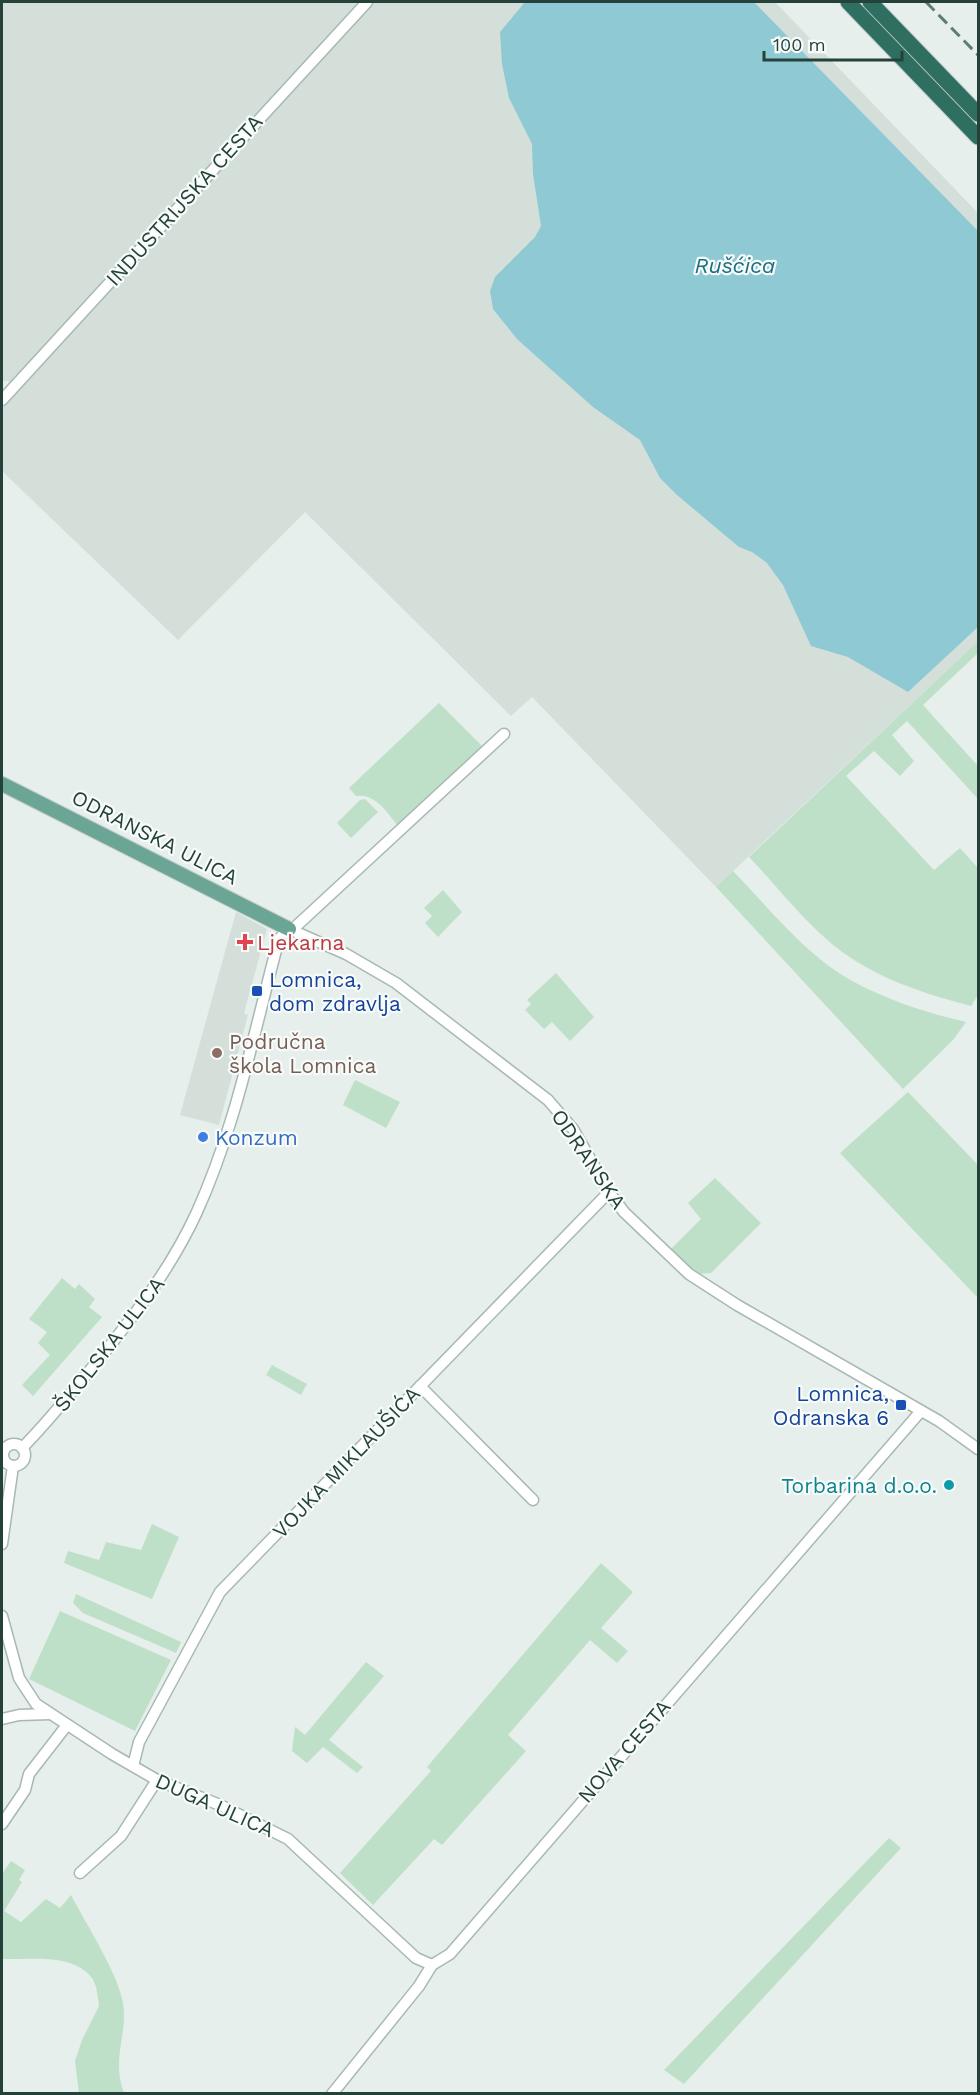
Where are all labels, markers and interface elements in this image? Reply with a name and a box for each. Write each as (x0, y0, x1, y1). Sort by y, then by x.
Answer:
scale bar (764, 24, 902, 62)
text: 100 m (773, 34, 826, 55)
street label: INDUSTRIJSKA CESTA (100, 109, 268, 291)
water label: Rušćica (695, 253, 775, 278)
street label: ODRANSKA ULICA (68, 784, 243, 890)
place label: Ljekarna (257, 930, 344, 955)
marker: Ljekarna (238, 935, 252, 949)
place label: Lomnica, dom zdravlja (269, 967, 401, 1016)
marker: Lomnica, dom zdravlja (250, 984, 264, 998)
place label: Područna škola Lomnica (229, 1029, 376, 1078)
marker: Područna škola Lomnica (210, 1046, 224, 1060)
street label: ODRANSKA (546, 1104, 632, 1214)
place label: Konzum (215, 1125, 298, 1150)
marker: Konzum (196, 1130, 210, 1144)
street label: ŠKOLSKA ULICA (49, 1272, 169, 1416)
street label: VOJKA MIKLAUŠIĆA (267, 1381, 425, 1543)
place label: Lomnica, Odranska 6 (773, 1381, 889, 1430)
marker: Lomnica, Odranska 6 (894, 1398, 908, 1412)
place label: Torbarina d.o.o. (781, 1473, 937, 1498)
marker: Torbarina d.o.o. (942, 1478, 956, 1492)
street label: NOVA CESTA (572, 1694, 676, 1808)
street label: DUGA ULICA (152, 1768, 278, 1842)

